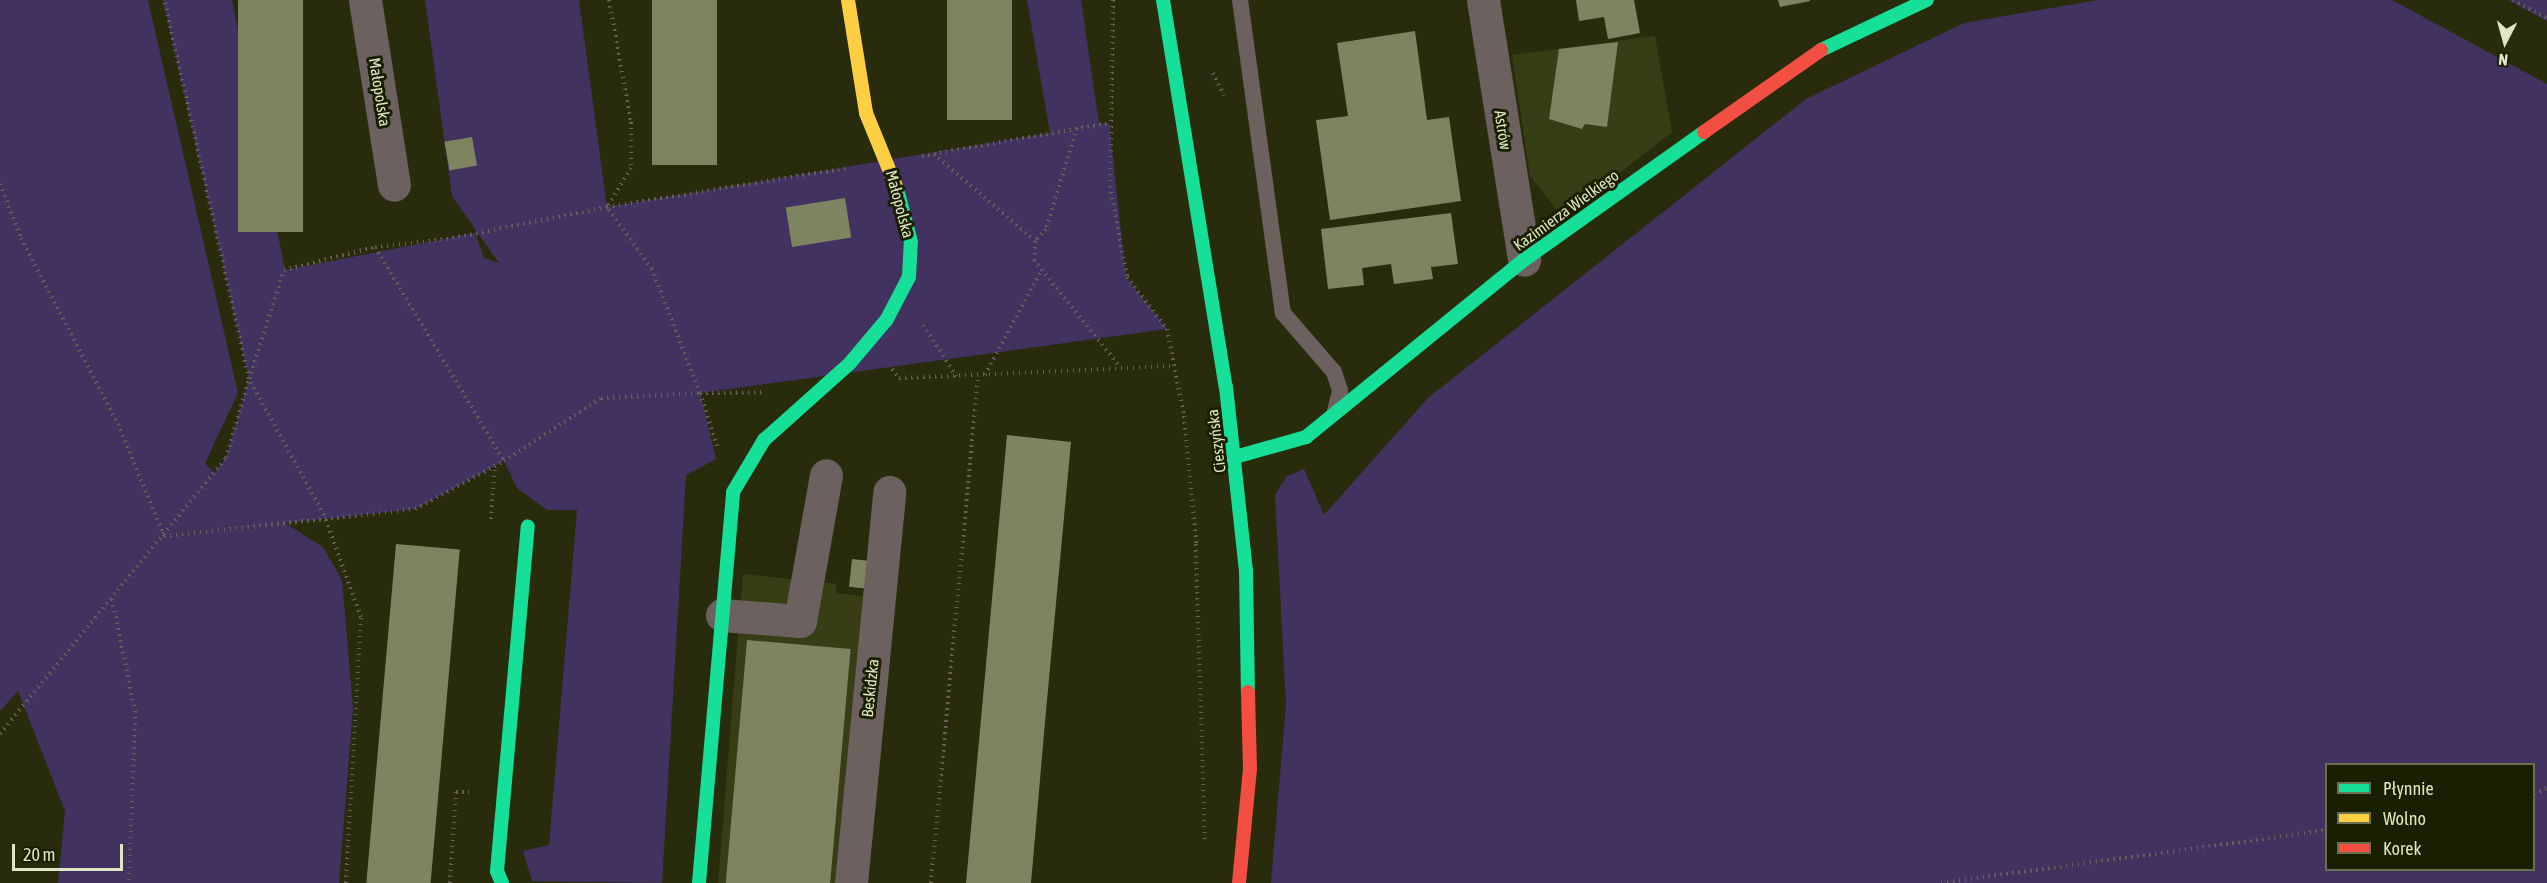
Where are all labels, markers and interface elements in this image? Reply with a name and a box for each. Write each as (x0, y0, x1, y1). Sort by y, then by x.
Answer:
north arrow (2475, 12, 2535, 72)
text: N (2497, 50, 2509, 69)
street label: Małopolska (365, 56, 395, 128)
street label: Astrów (1490, 109, 1516, 151)
street label: Kazimierza Wielkiego (1510, 165, 1622, 255)
street label: Małopolska (882, 168, 918, 240)
street label: Cieszyńska (1203, 408, 1229, 474)
street label: Beskidzka (857, 658, 883, 718)
legend (2325, 763, 2535, 871)
text: Płynnie (2383, 778, 2434, 799)
text: Wolno (2383, 808, 2426, 829)
scale bar (15, 832, 126, 870)
text: Korek (2383, 838, 2421, 859)
text: 20 m (23, 844, 55, 865)

